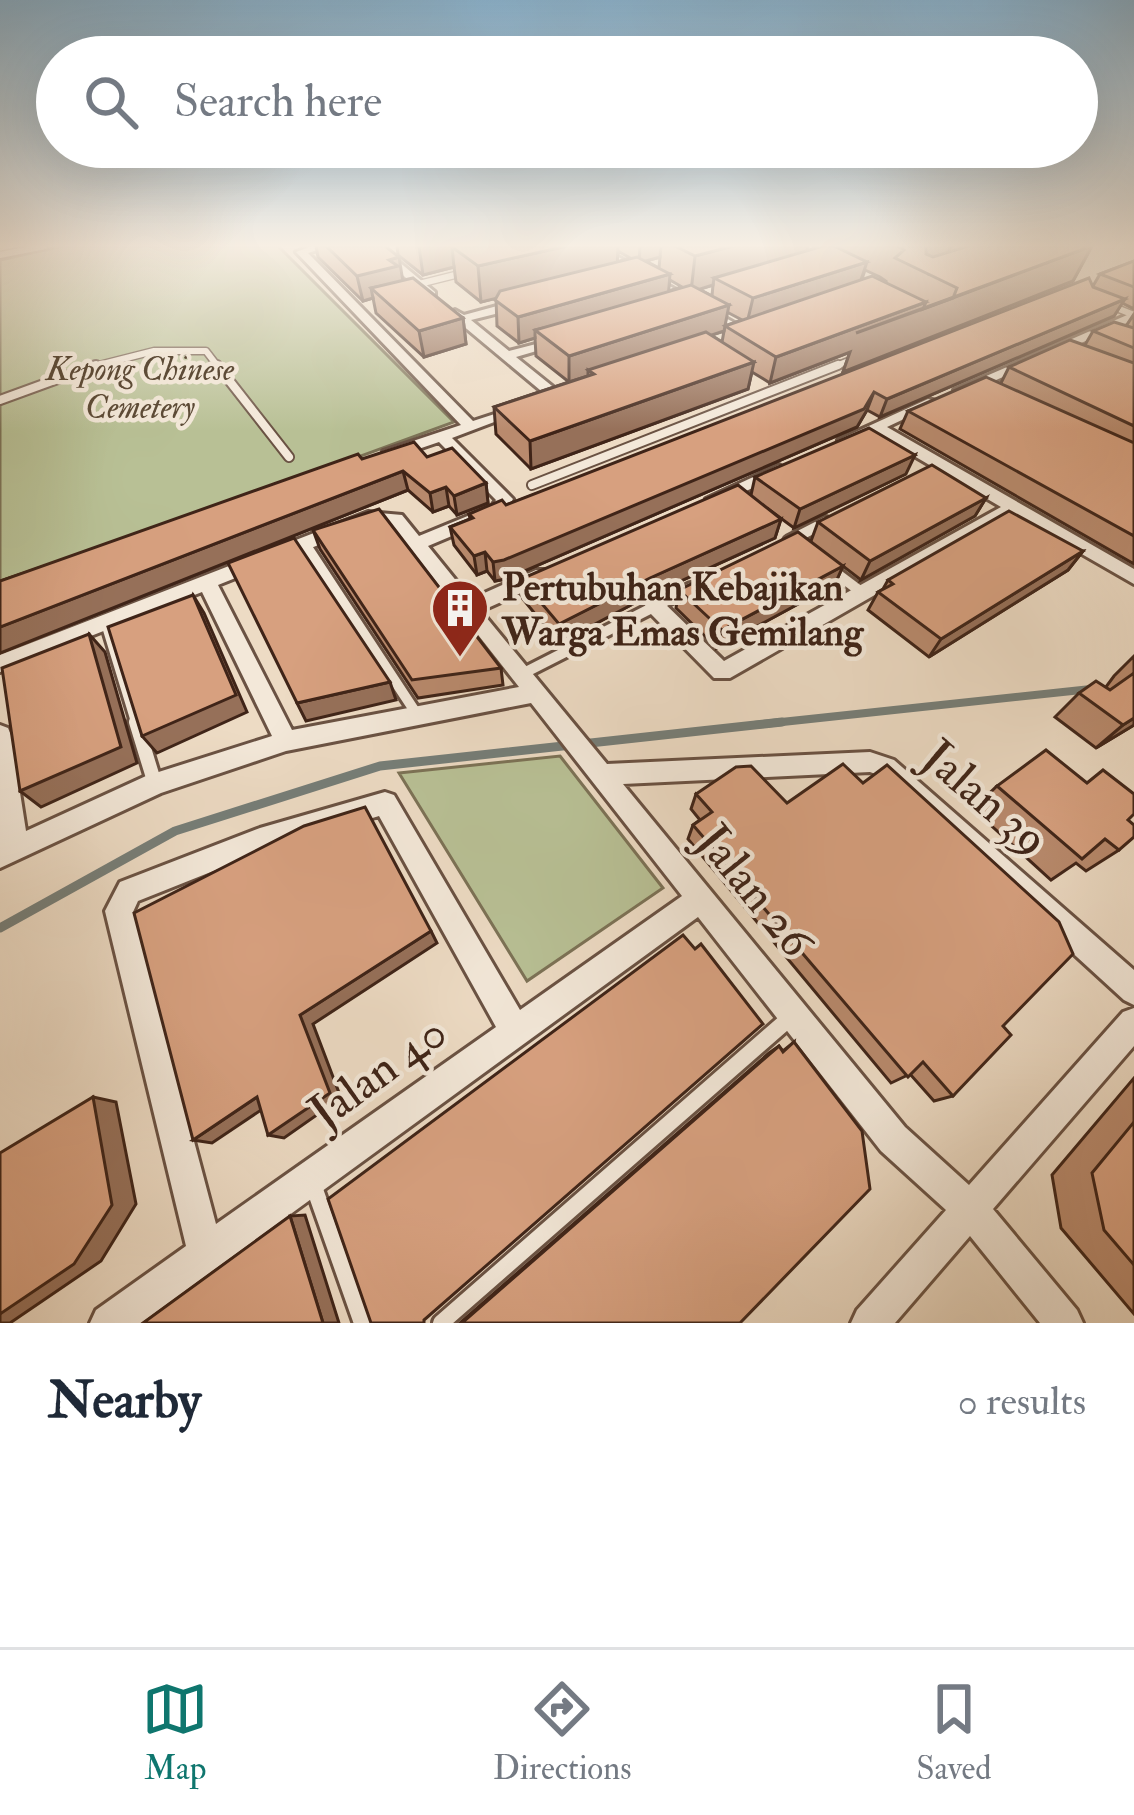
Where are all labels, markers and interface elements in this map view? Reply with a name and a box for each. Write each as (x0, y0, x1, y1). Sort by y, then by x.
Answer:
search box (36, 36, 1098, 168)
icon: search (78, 69, 144, 135)
text: Search here (174, 74, 382, 130)
park label: Kepong Chinese Cemetery (44, 349, 235, 428)
place label: Pertubuhan Kebajikan Warga Emas Gemilang (501, 563, 865, 657)
building icon: Pertubuhan Kebajikan Warga Emas Gemilang (429, 577, 491, 659)
street label: Jalan 39 (908, 726, 1060, 870)
street label: Jalan 26 (682, 811, 828, 972)
street label: Jalan 40 (296, 1003, 459, 1144)
text: Nearby (48, 1369, 201, 1433)
text: 0 results (958, 1377, 1086, 1426)
tab: Map (142, 1676, 208, 1789)
tab: Directions (493, 1676, 632, 1789)
tab: Saved (916, 1676, 992, 1789)

